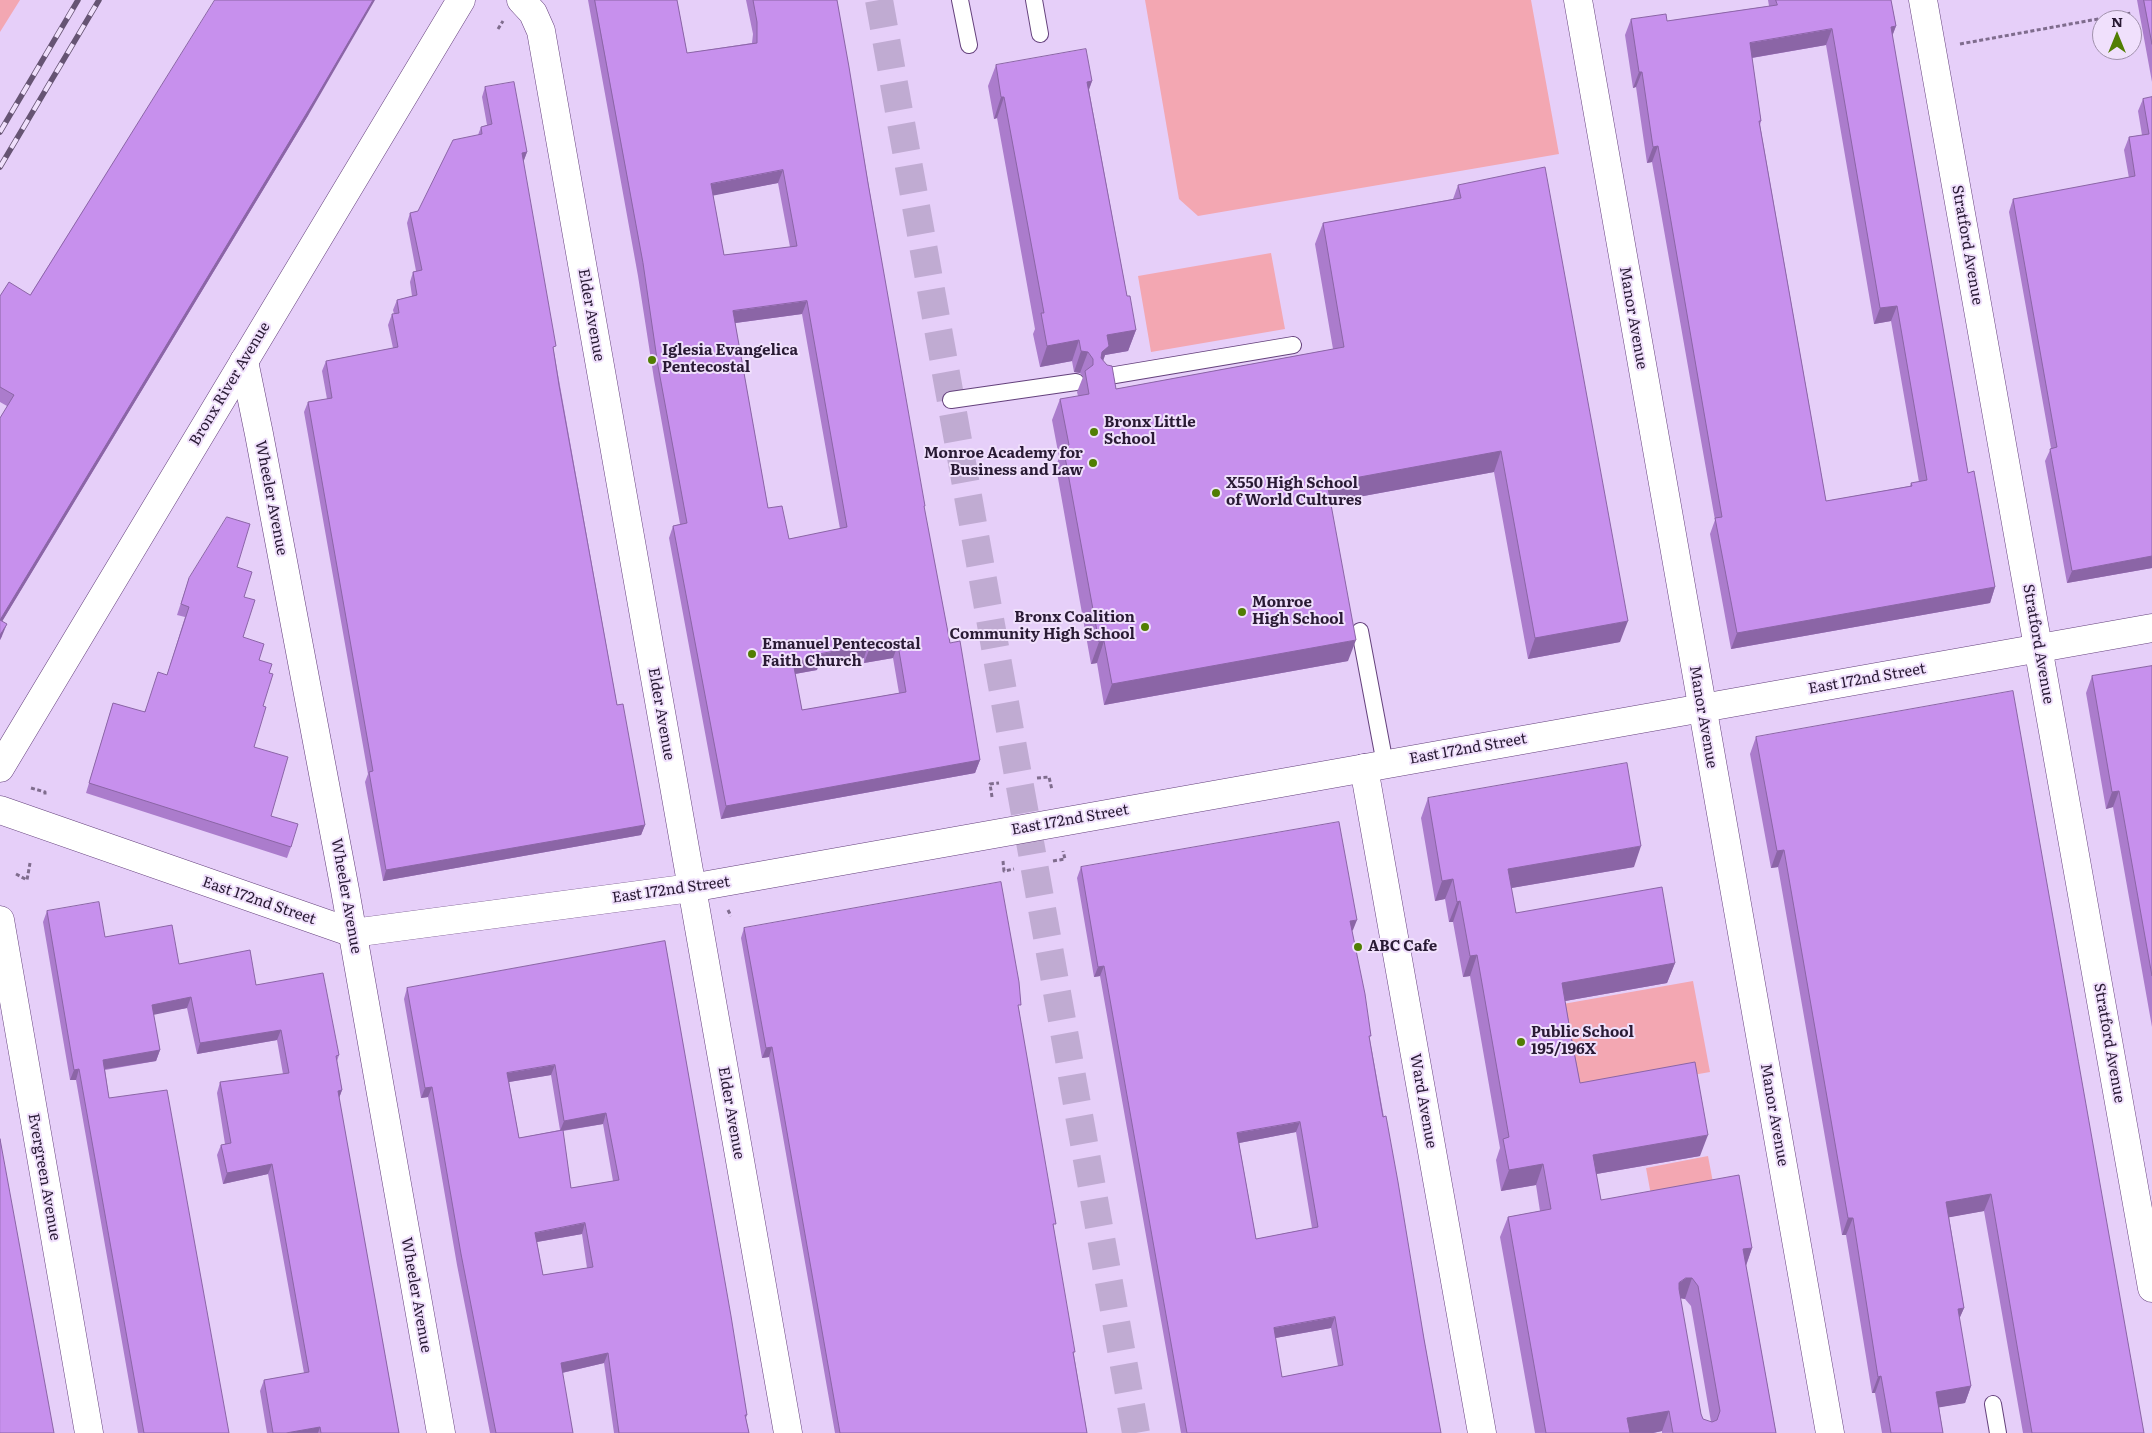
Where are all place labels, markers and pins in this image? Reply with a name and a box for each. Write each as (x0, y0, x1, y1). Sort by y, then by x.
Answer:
place label: Iglesia Evangelica Pentecostal (662, 342, 798, 377)
marker: Iglesia Evangelica Pentecostal (646, 354, 658, 366)
place label: Bronx Little School (1104, 414, 1196, 449)
marker: Bronx Little School (1088, 426, 1100, 438)
place label: Monroe Academy for Business and Law (924, 445, 1083, 480)
marker: Monroe Academy for Business and Law (1087, 457, 1099, 469)
place label: X550 High School of World Cultures (1226, 475, 1362, 510)
marker: X550 High School of World Cultures (1210, 487, 1222, 499)
place label: Monroe High School (1252, 594, 1344, 629)
marker: Monroe High School (1236, 606, 1248, 618)
place label: Bronx Coalition Community High School (950, 609, 1135, 644)
marker: Bronx Coalition Community High School (1139, 621, 1151, 633)
place label: Emanuel Pentecostal Faith Church (762, 636, 921, 671)
marker: Emanuel Pentecostal Faith Church (746, 648, 758, 660)
place label: ABC Cafe (1368, 938, 1437, 956)
marker: ABC Cafe (1352, 941, 1364, 953)
place label: Public School 195/196X (1531, 1024, 1634, 1059)
marker: Public School 195/196X (1515, 1036, 1527, 1048)

